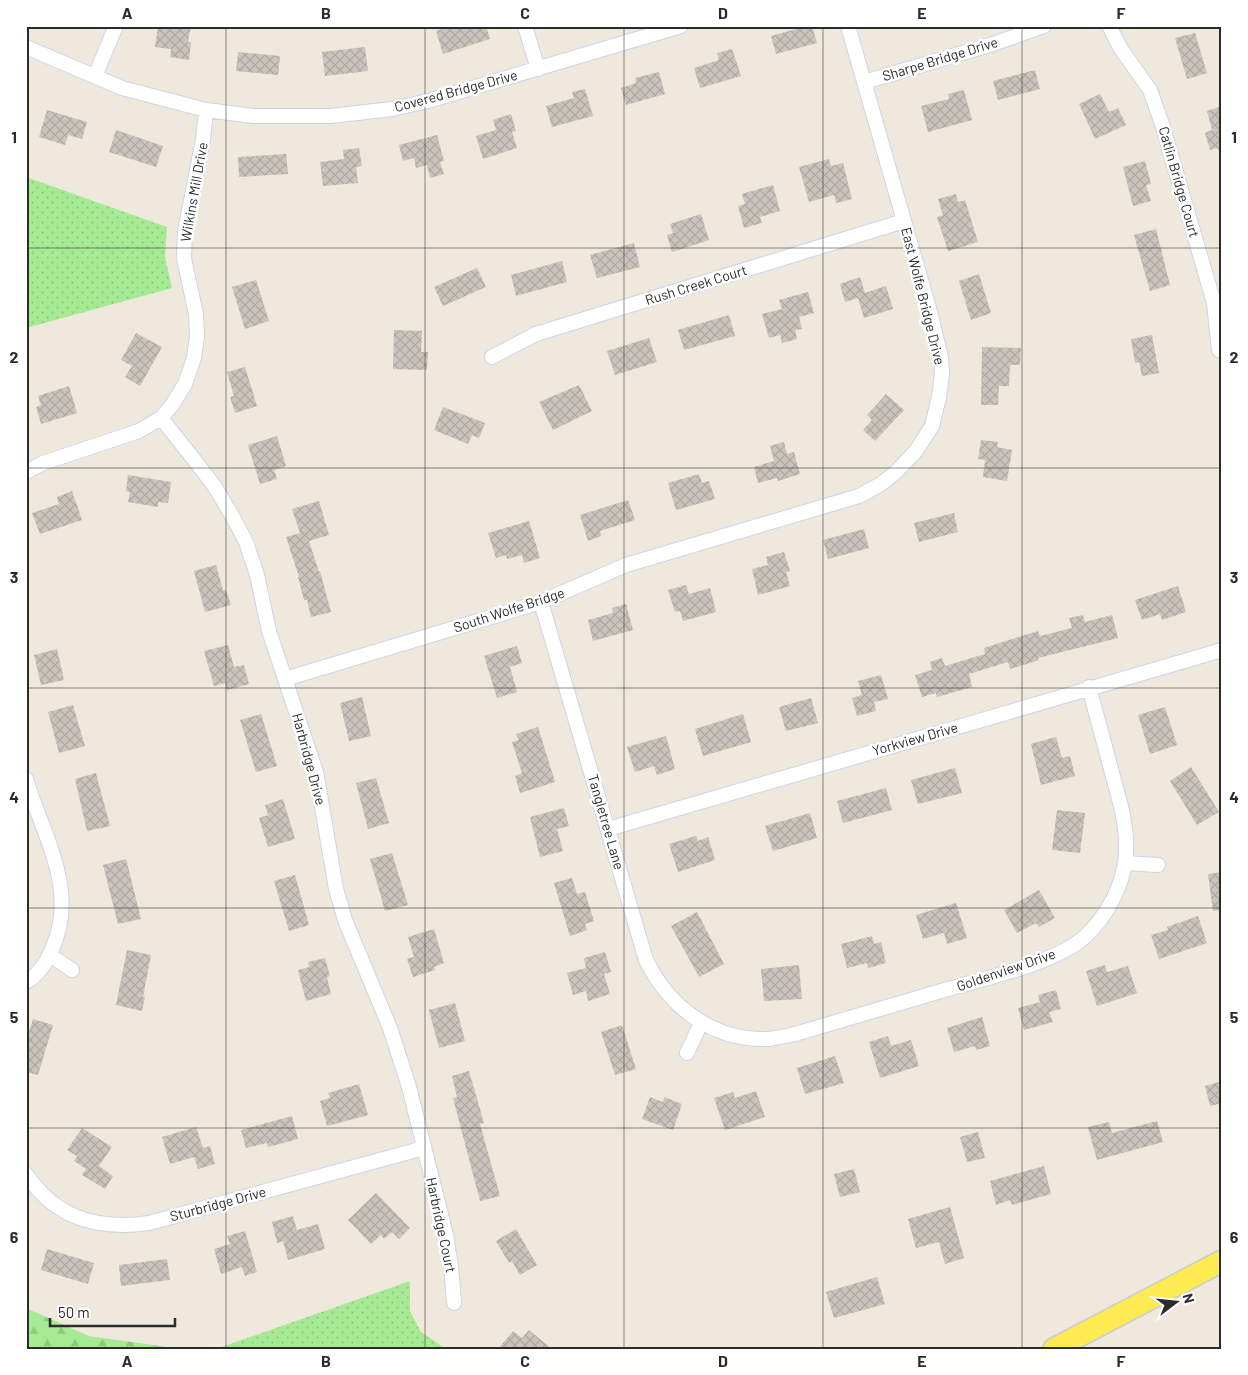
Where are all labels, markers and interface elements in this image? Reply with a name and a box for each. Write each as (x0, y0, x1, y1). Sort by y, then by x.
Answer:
text: A (122, 3, 133, 22)
text: B (321, 3, 331, 22)
text: C (520, 3, 530, 22)
text: D (718, 3, 728, 22)
text: E (917, 3, 927, 22)
text: F (1117, 3, 1126, 22)
street label: Sharpe Bridge Drive (880, 33, 1000, 84)
street label: Covered Bridge Drive (392, 66, 519, 115)
street label: Catlin Bridge Court (1156, 124, 1203, 239)
text: 1 (11, 127, 17, 146)
text: 1 (1231, 127, 1237, 146)
street label: Wilkins Mill Drive (176, 141, 211, 243)
street label: East Wolfe Bridge Drive (898, 225, 949, 367)
street label: Rush Creek Court (643, 261, 749, 308)
text: 2 (10, 347, 19, 366)
text: 2 (1230, 347, 1239, 366)
text: 3 (10, 567, 18, 586)
text: 3 (1230, 567, 1238, 586)
street label: South Wolfe Bridge (451, 584, 567, 636)
street label: Harbridge Drive (289, 711, 330, 807)
street label: Yorkview Drive (870, 718, 960, 759)
street label: Tangletree Lane (585, 772, 628, 872)
text: 4 (9, 787, 19, 806)
text: 4 (1229, 787, 1239, 806)
street label: Goldenview Drive (954, 945, 1058, 994)
text: 5 (10, 1007, 19, 1026)
text: 5 (1230, 1007, 1239, 1026)
street label: Harbridge Court (423, 1176, 460, 1274)
street label: Sturbridge Drive (168, 1183, 268, 1225)
text: 6 (10, 1227, 19, 1246)
text: 6 (1230, 1227, 1239, 1246)
north arrow (1150, 1278, 1200, 1328)
text: N (1180, 1291, 1198, 1305)
scale bar (50, 1295, 175, 1327)
text: 50 m (58, 1303, 90, 1321)
text: A (122, 1351, 133, 1370)
text: B (321, 1351, 331, 1370)
text: C (520, 1351, 530, 1370)
text: D (718, 1351, 728, 1370)
text: E (917, 1351, 927, 1370)
text: F (1117, 1351, 1126, 1370)

